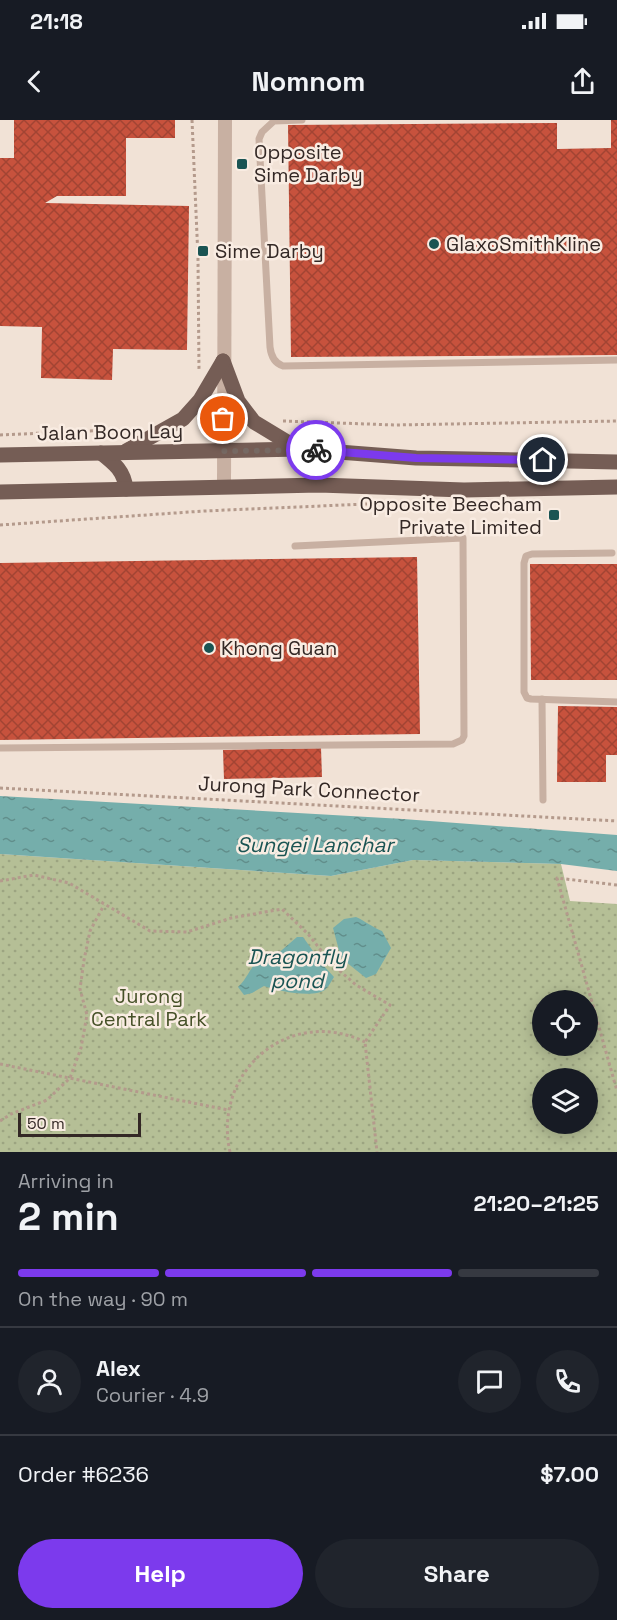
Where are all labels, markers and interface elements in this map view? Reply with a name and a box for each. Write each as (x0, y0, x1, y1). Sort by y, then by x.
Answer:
text: 21:18 (30, 7, 83, 35)
text: Nomnom (252, 64, 365, 99)
icon: back (18, 65, 51, 98)
icon: share (566, 65, 599, 98)
place label: Opposite Sime Darby (254, 139, 363, 188)
marker: Opposite Sime Darby (235, 157, 249, 171)
place label: GlaxoSmithKline (446, 231, 601, 257)
marker: GlaxoSmithKline (427, 237, 441, 251)
place label: Sime Darby (215, 238, 324, 264)
marker: Sime Darby (196, 244, 210, 258)
pin (197, 393, 248, 444)
icon: bag (206, 402, 239, 435)
street label: Jalan Boon Lay (37, 418, 183, 446)
courier (286, 420, 346, 480)
icon: bike (300, 434, 333, 467)
pin (517, 434, 568, 485)
icon: home (526, 443, 559, 476)
place label: Opposite Beecham Private Limited (359, 491, 542, 540)
marker: Opposite Beecham Private Limited (547, 508, 561, 522)
place label: Khong Guan (221, 635, 337, 661)
marker: Khong Guan (202, 641, 216, 655)
street label: Jurong Park Connector (197, 770, 421, 808)
water label: Sungei Lanchar (237, 831, 396, 858)
water label: Dragonfly pond (247, 943, 348, 994)
park label: Jurong Central Park (91, 983, 207, 1032)
map controls (532, 990, 598, 1134)
button: locate (532, 990, 598, 1056)
button: layers (532, 1068, 598, 1134)
scale bar (18, 1110, 141, 1138)
text: 50 m (27, 1113, 65, 1134)
text: Arriving in (18, 1168, 114, 1194)
text: 21:20–21:25 (473, 1189, 599, 1217)
text: 2 min (18, 1192, 119, 1241)
text: On the way · 90 m (18, 1286, 188, 1312)
button: person (18, 1350, 81, 1413)
button: chat (458, 1350, 521, 1413)
button: phone (536, 1350, 599, 1413)
text: Alex (96, 1354, 141, 1382)
text: Courier · 4.9 (96, 1382, 209, 1408)
text: Order #6236 (18, 1460, 149, 1488)
text: $7.00 (540, 1460, 599, 1488)
button: Help (18, 1539, 303, 1608)
button: Share (315, 1539, 599, 1608)

